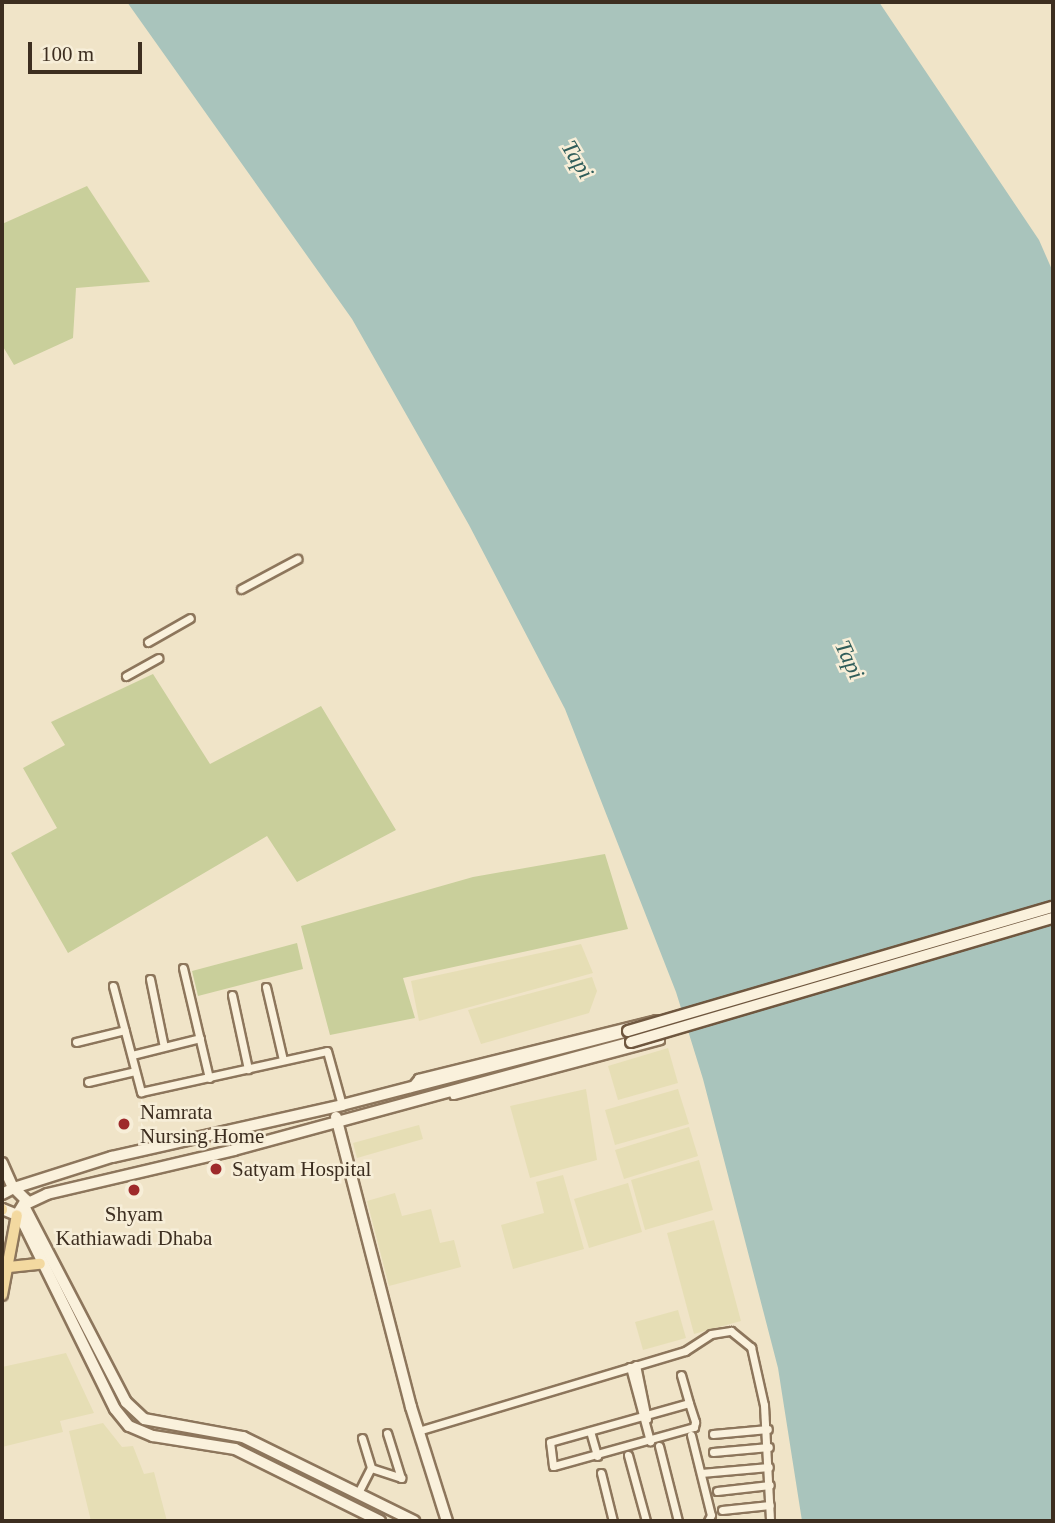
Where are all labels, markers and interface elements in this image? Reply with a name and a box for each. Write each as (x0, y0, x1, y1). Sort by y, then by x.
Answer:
scale bar (32, 28, 145, 72)
text: 100 m (41, 42, 94, 66)
water label: Tapi (554, 134, 600, 186)
water label: Tapi (827, 634, 871, 686)
place label: Namrata Nursing Home (140, 1099, 284, 1149)
marker: Namrata Nursing Home (114, 1114, 134, 1134)
place label: Satyam Hospital (232, 1156, 392, 1182)
marker: Satyam Hospital (206, 1159, 226, 1179)
marker: Shyam Kathiawadi Dhaba (126, 1182, 142, 1198)
place label: Shyam Kathiawadi Dhaba (44, 1201, 224, 1251)

